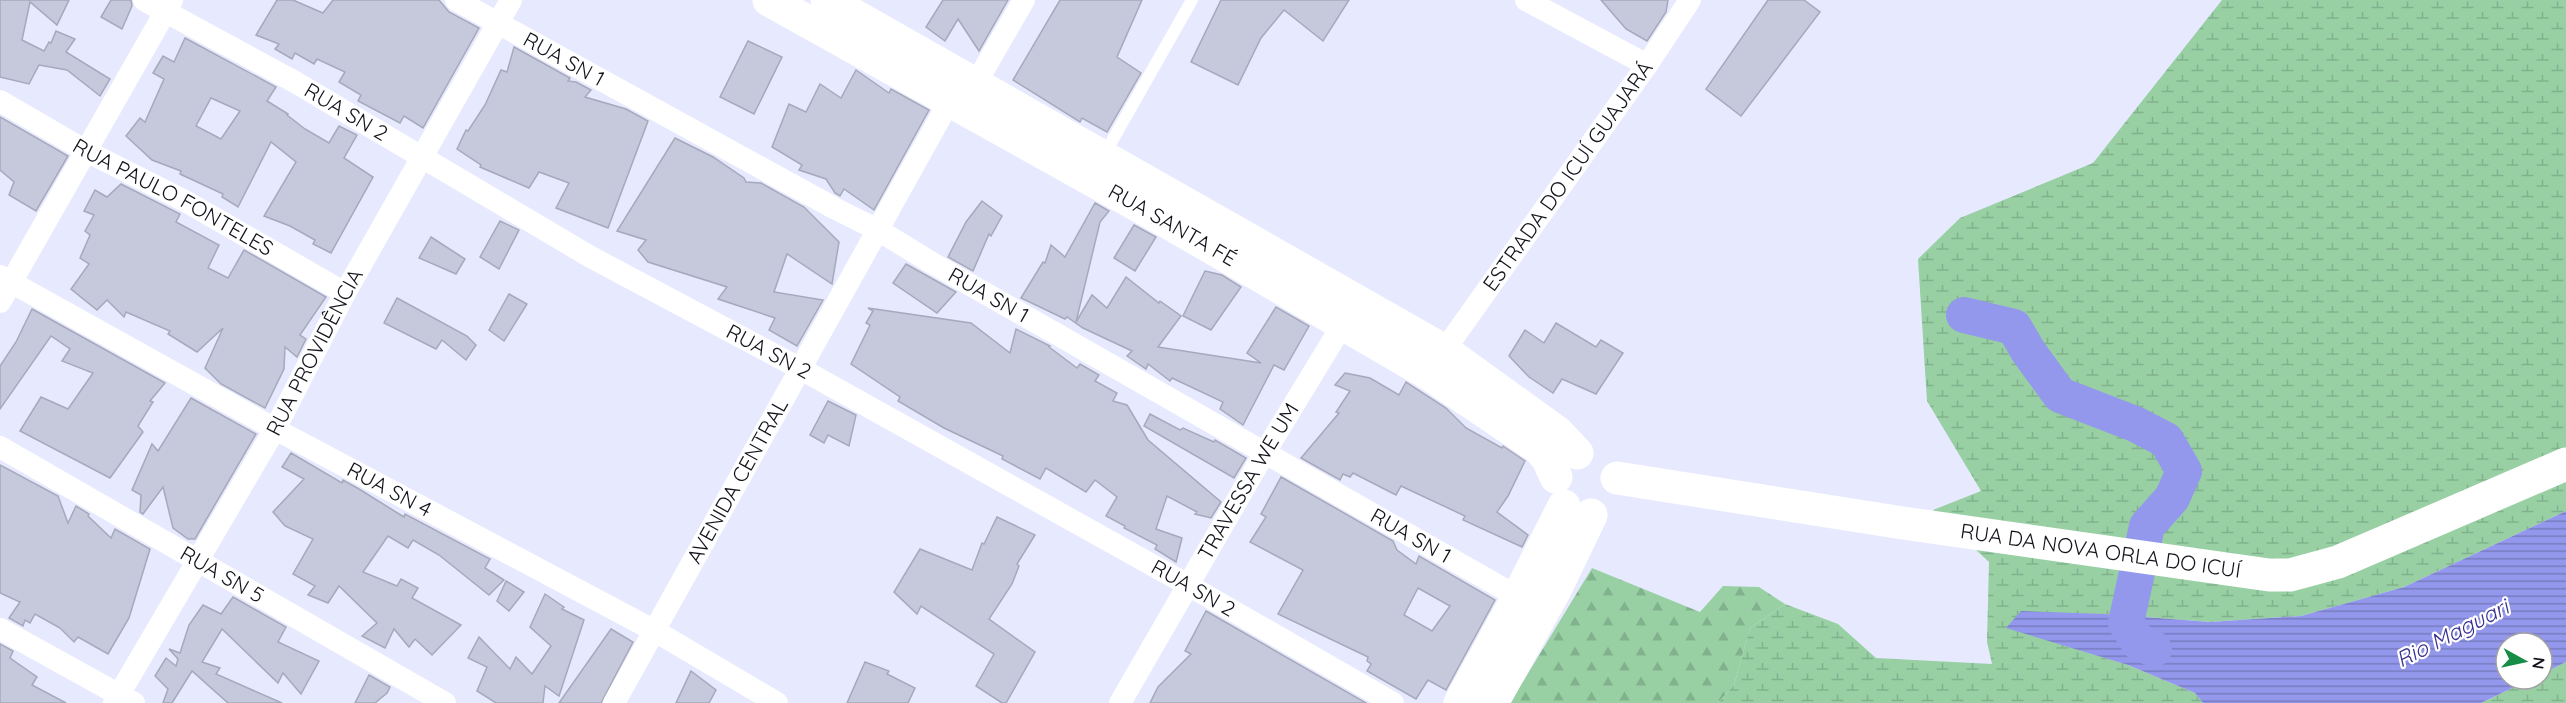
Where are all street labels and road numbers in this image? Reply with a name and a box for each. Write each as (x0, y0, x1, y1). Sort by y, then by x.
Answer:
street label: RUA SN 1 (519, 26, 609, 91)
street label: ESTRADA DO ICUÍ GUAJARÁ (1477, 55, 1658, 296)
street label: RUA SN 2 (300, 77, 393, 146)
street label: RUA PAULO FONTELES (68, 132, 278, 261)
street label: RUA SANTA FÉ (1104, 178, 1242, 271)
street label: RUA SN 1 (944, 261, 1034, 328)
street label: RUA PROVIDÊNCIA (260, 264, 368, 440)
street label: RUA SN 2 (722, 318, 816, 384)
street label: AVENIDA CENTRAL (680, 394, 793, 568)
street label: TRAVESSA WE UM (1192, 398, 1304, 564)
street label: RUA SN 4 (343, 456, 436, 522)
street label: RUA SN 1 (1366, 502, 1456, 568)
street label: RUA DA NOVA ORLA DO ICUÍ (1959, 517, 2243, 583)
street label: RUA SN 5 (176, 539, 269, 608)
street label: RUA SN 2 (1147, 553, 1240, 622)

